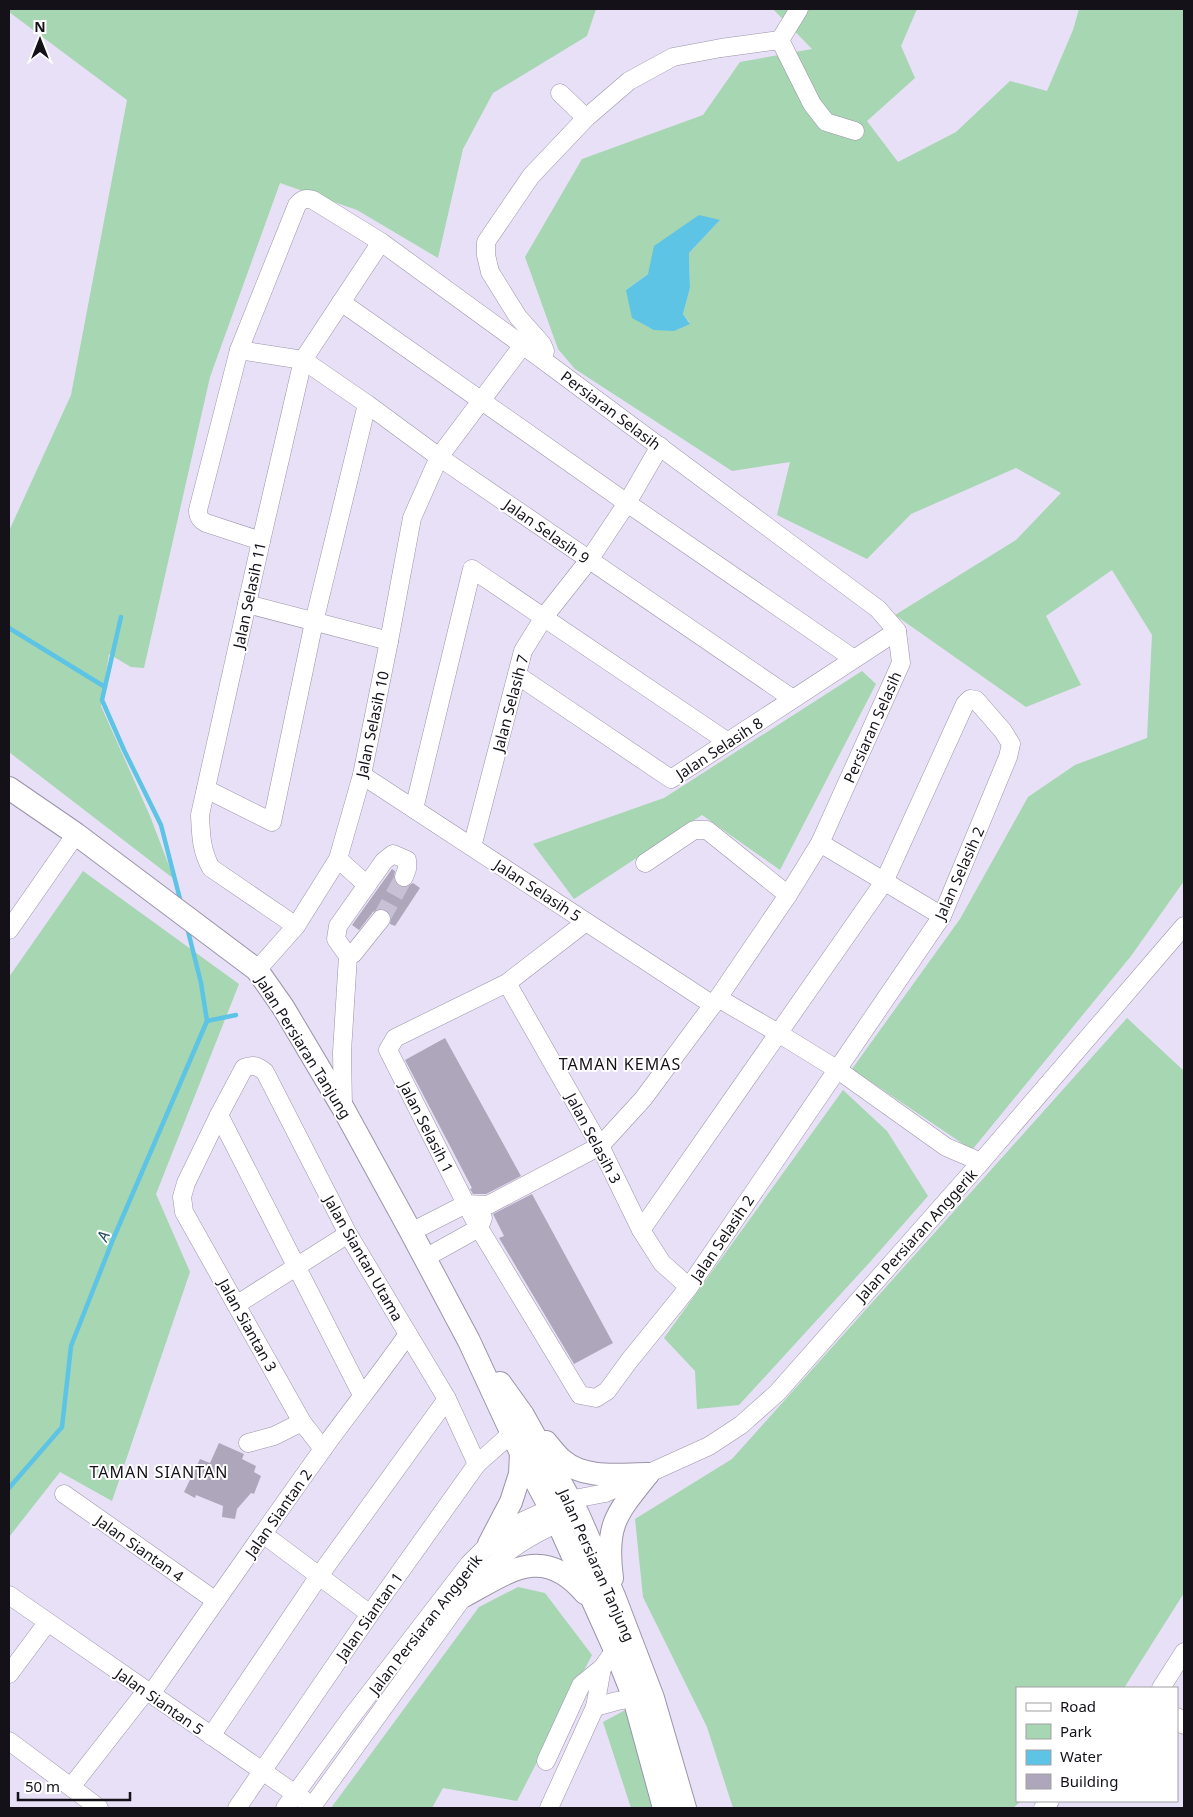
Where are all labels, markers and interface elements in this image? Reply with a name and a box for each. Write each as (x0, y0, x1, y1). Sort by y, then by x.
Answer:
north arrow (15, 15, 65, 65)
text: N (34, 17, 46, 36)
street label: Persiaran Selasih (557, 366, 665, 454)
street label: Jalan Selasih 9 (499, 493, 594, 568)
street label: Jalan Selasih 11 (228, 540, 270, 652)
street label: Jalan Selasih 7 (487, 652, 533, 756)
street label: Persiaran Selasih (838, 668, 906, 786)
street label: Jalan Selasih 10 (351, 669, 393, 781)
street label: Jalan Selasih 8 (670, 712, 766, 785)
street label: Jalan Selasih 2 (929, 823, 988, 924)
street label: Jalan Selasih 5 (489, 853, 585, 926)
street label: Jalan Persiaran Tanjung (251, 970, 356, 1122)
district label: TAMAN KEMAS (559, 1053, 681, 1075)
street label: Jalan Selasih 1 (395, 1076, 459, 1176)
street label: Jalan Selasih 3 (561, 1087, 626, 1187)
street label: Jalan Persiaran Anggerik (850, 1164, 981, 1307)
street label: Jalan Siantan Utama (319, 1190, 408, 1324)
street label: Jalan Selasih 2 (685, 1191, 758, 1287)
water label: A (91, 1228, 115, 1245)
street label: Jalan Siantan 3 (213, 1273, 282, 1375)
district label: TAMAN SIANTAN (90, 1461, 228, 1483)
street label: Jalan Siantan 2 (239, 1465, 316, 1563)
street label: Jalan Persiaran Tanjung (553, 1484, 640, 1644)
street label: Jalan Siantan 4 (90, 1509, 188, 1586)
street label: Jalan Persiaran Anggerik (363, 1550, 486, 1700)
street label: Jalan Siantan 1 (330, 1568, 407, 1666)
street label: Jalan Siantan 5 (110, 1662, 208, 1739)
legend (1016, 1687, 1178, 1802)
text: Road (1060, 1696, 1096, 1716)
text: Park (1060, 1721, 1092, 1741)
text: Water (1060, 1746, 1102, 1766)
scale bar (18, 1770, 130, 1802)
text: Building (1060, 1771, 1118, 1791)
text: 50 m (25, 1776, 60, 1796)

